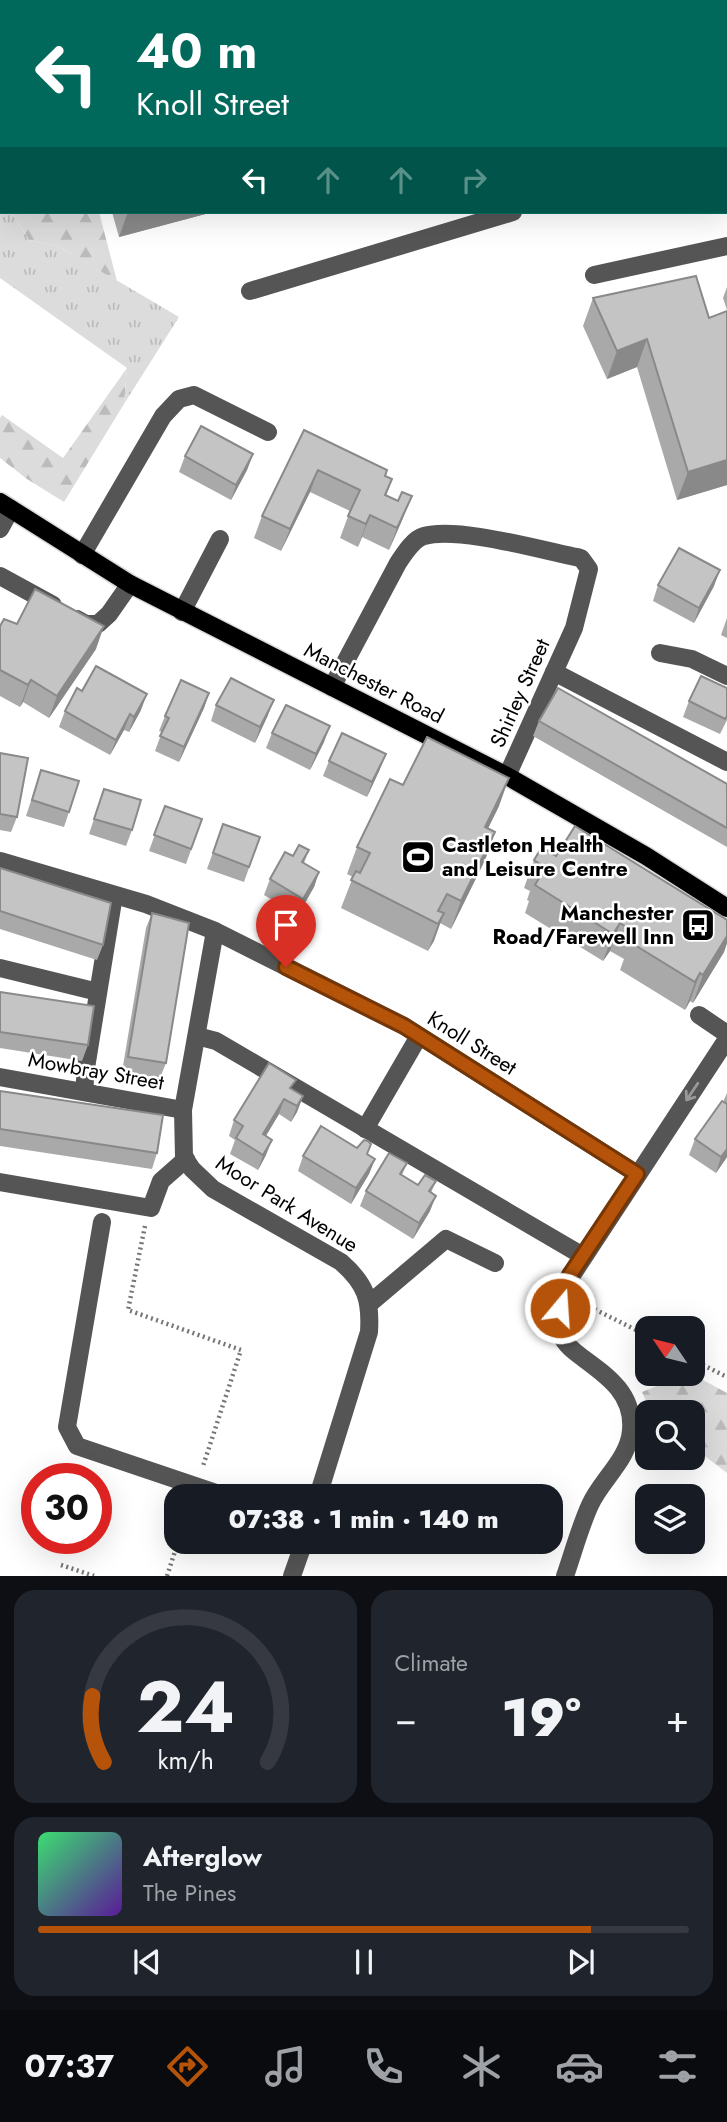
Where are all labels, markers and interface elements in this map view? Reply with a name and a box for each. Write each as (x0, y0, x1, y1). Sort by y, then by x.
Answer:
text: 40 m (136, 16, 258, 86)
icon: left (21, 28, 112, 119)
text: Knoll Street (136, 81, 289, 127)
icon: left (236, 161, 274, 199)
icon: ahead (309, 161, 347, 199)
icon: ahead (382, 161, 420, 199)
icon: right (455, 161, 493, 199)
street label: Shirley Street (483, 634, 557, 752)
street label: Manchester Road (299, 635, 449, 731)
place label: Castleton Health and Leisure Centre (442, 830, 628, 884)
sports icon: Castleton Health and Leisure Centre (399, 838, 437, 876)
pin (256, 895, 316, 967)
place label: Manchester Road/Farewell Inn (492, 898, 674, 952)
icon: arrive (267, 906, 305, 944)
bus stop icon: Manchester Road/Farewell Inn (679, 906, 717, 944)
street label: Knoll Street (421, 1004, 523, 1082)
street label: Mowbray Street (26, 1044, 166, 1098)
one-way arrow (685, 1082, 699, 1101)
street label: Moor Park Avenue (210, 1148, 364, 1260)
position arrow (523, 1271, 597, 1345)
north arrow (635, 1316, 705, 1386)
map controls (635, 1316, 705, 1554)
button: search (635, 1400, 705, 1470)
speed limit sign: 30 (21, 1463, 112, 1554)
button: layers (635, 1484, 705, 1554)
text: 07:38 · 1 min · 140 m (228, 1500, 499, 1538)
text: Climate (395, 1646, 468, 1680)
text: 24 (136, 1655, 235, 1760)
text: 19° (502, 1680, 581, 1756)
text: − (395, 1691, 417, 1746)
text: + (666, 1691, 689, 1746)
text: km/h (157, 1742, 214, 1778)
text: Afterglow (143, 1838, 262, 1876)
text: The Pines (143, 1876, 236, 1910)
icon: previous (128, 1943, 166, 1981)
icon: pause (345, 1943, 383, 1981)
icon: next (562, 1943, 600, 1981)
icon: directions (163, 2042, 212, 2091)
icon: music (261, 2042, 310, 2091)
icon: phone (359, 2042, 408, 2091)
icon: climate (457, 2042, 506, 2091)
icon: car (555, 2042, 604, 2091)
icon: filters (653, 2042, 702, 2091)
text: 07:37 (25, 2043, 114, 2089)

